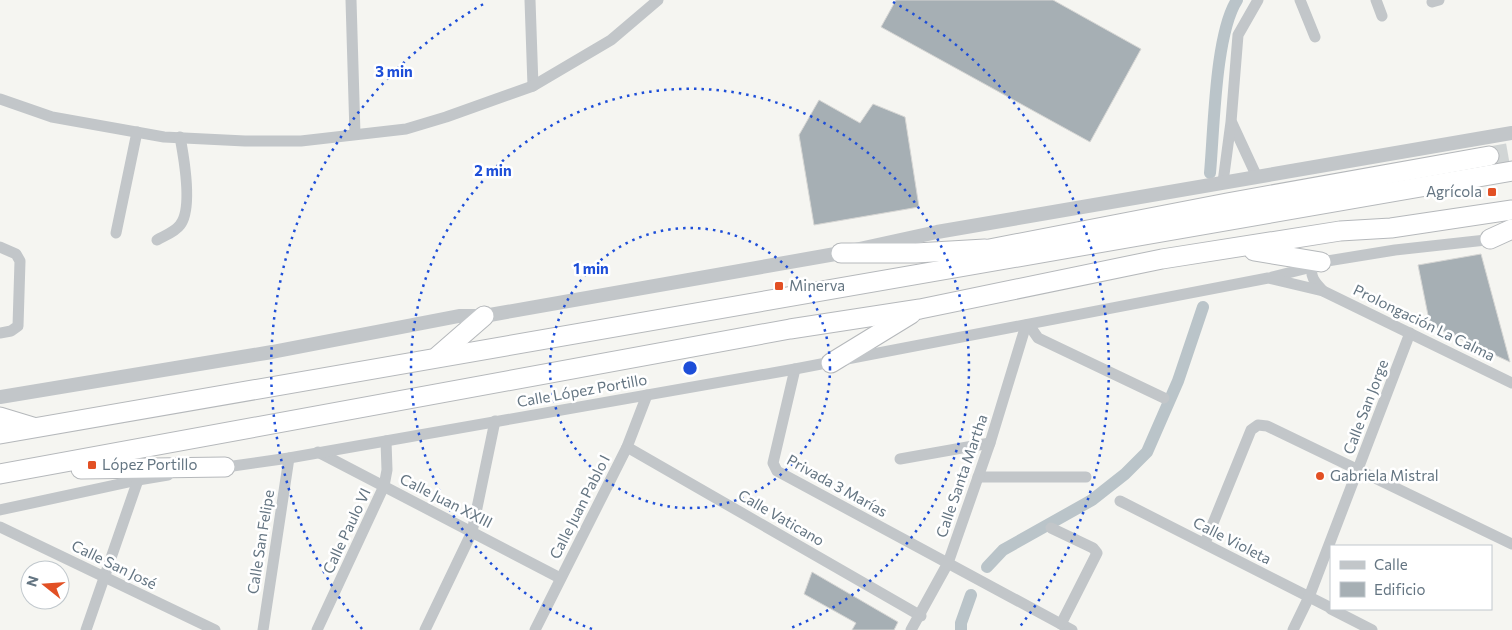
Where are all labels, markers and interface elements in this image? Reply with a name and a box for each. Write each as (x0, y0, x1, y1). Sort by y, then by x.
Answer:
text: 3 min (375, 62, 413, 80)
text: 2 min (474, 161, 512, 179)
place label: Agrícola (1426, 182, 1482, 200)
marker: Agrícola (1486, 186, 1498, 198)
text: 1 min (573, 259, 609, 277)
place label: Minerva (789, 276, 845, 294)
marker: Minerva (773, 280, 785, 292)
street label: Prolongación La Calma (1351, 280, 1498, 364)
street label: Calle San Jorge (1339, 357, 1391, 456)
centre of rings (681, 359, 699, 377)
street label: Calle López Portillo (515, 370, 648, 410)
street label: Calle Santa Martha (931, 412, 991, 540)
street label: Privada 3 Marías (784, 450, 891, 520)
street label: Calle Juan Pablo I (545, 451, 613, 562)
place label: López Portillo (102, 455, 197, 473)
marker: López Portillo (86, 459, 98, 471)
place label: Gabriela Mistral (1330, 466, 1439, 484)
street label: Calle Juan XXIII (397, 469, 496, 531)
marker: Gabriela Mistral (1314, 470, 1326, 482)
street label: Calle Paulo VI (318, 485, 374, 576)
street label: Calle Vaticano (735, 485, 828, 549)
street label: Calle San Felipe (243, 488, 277, 595)
street label: Calle Violeta (1190, 513, 1275, 567)
street label: Calle San José (69, 536, 160, 593)
legend (1330, 545, 1492, 610)
text: Calle (1374, 555, 1408, 573)
north arrow (20, 560, 70, 610)
text: N (22, 574, 42, 589)
text: Edificio (1374, 580, 1425, 598)

